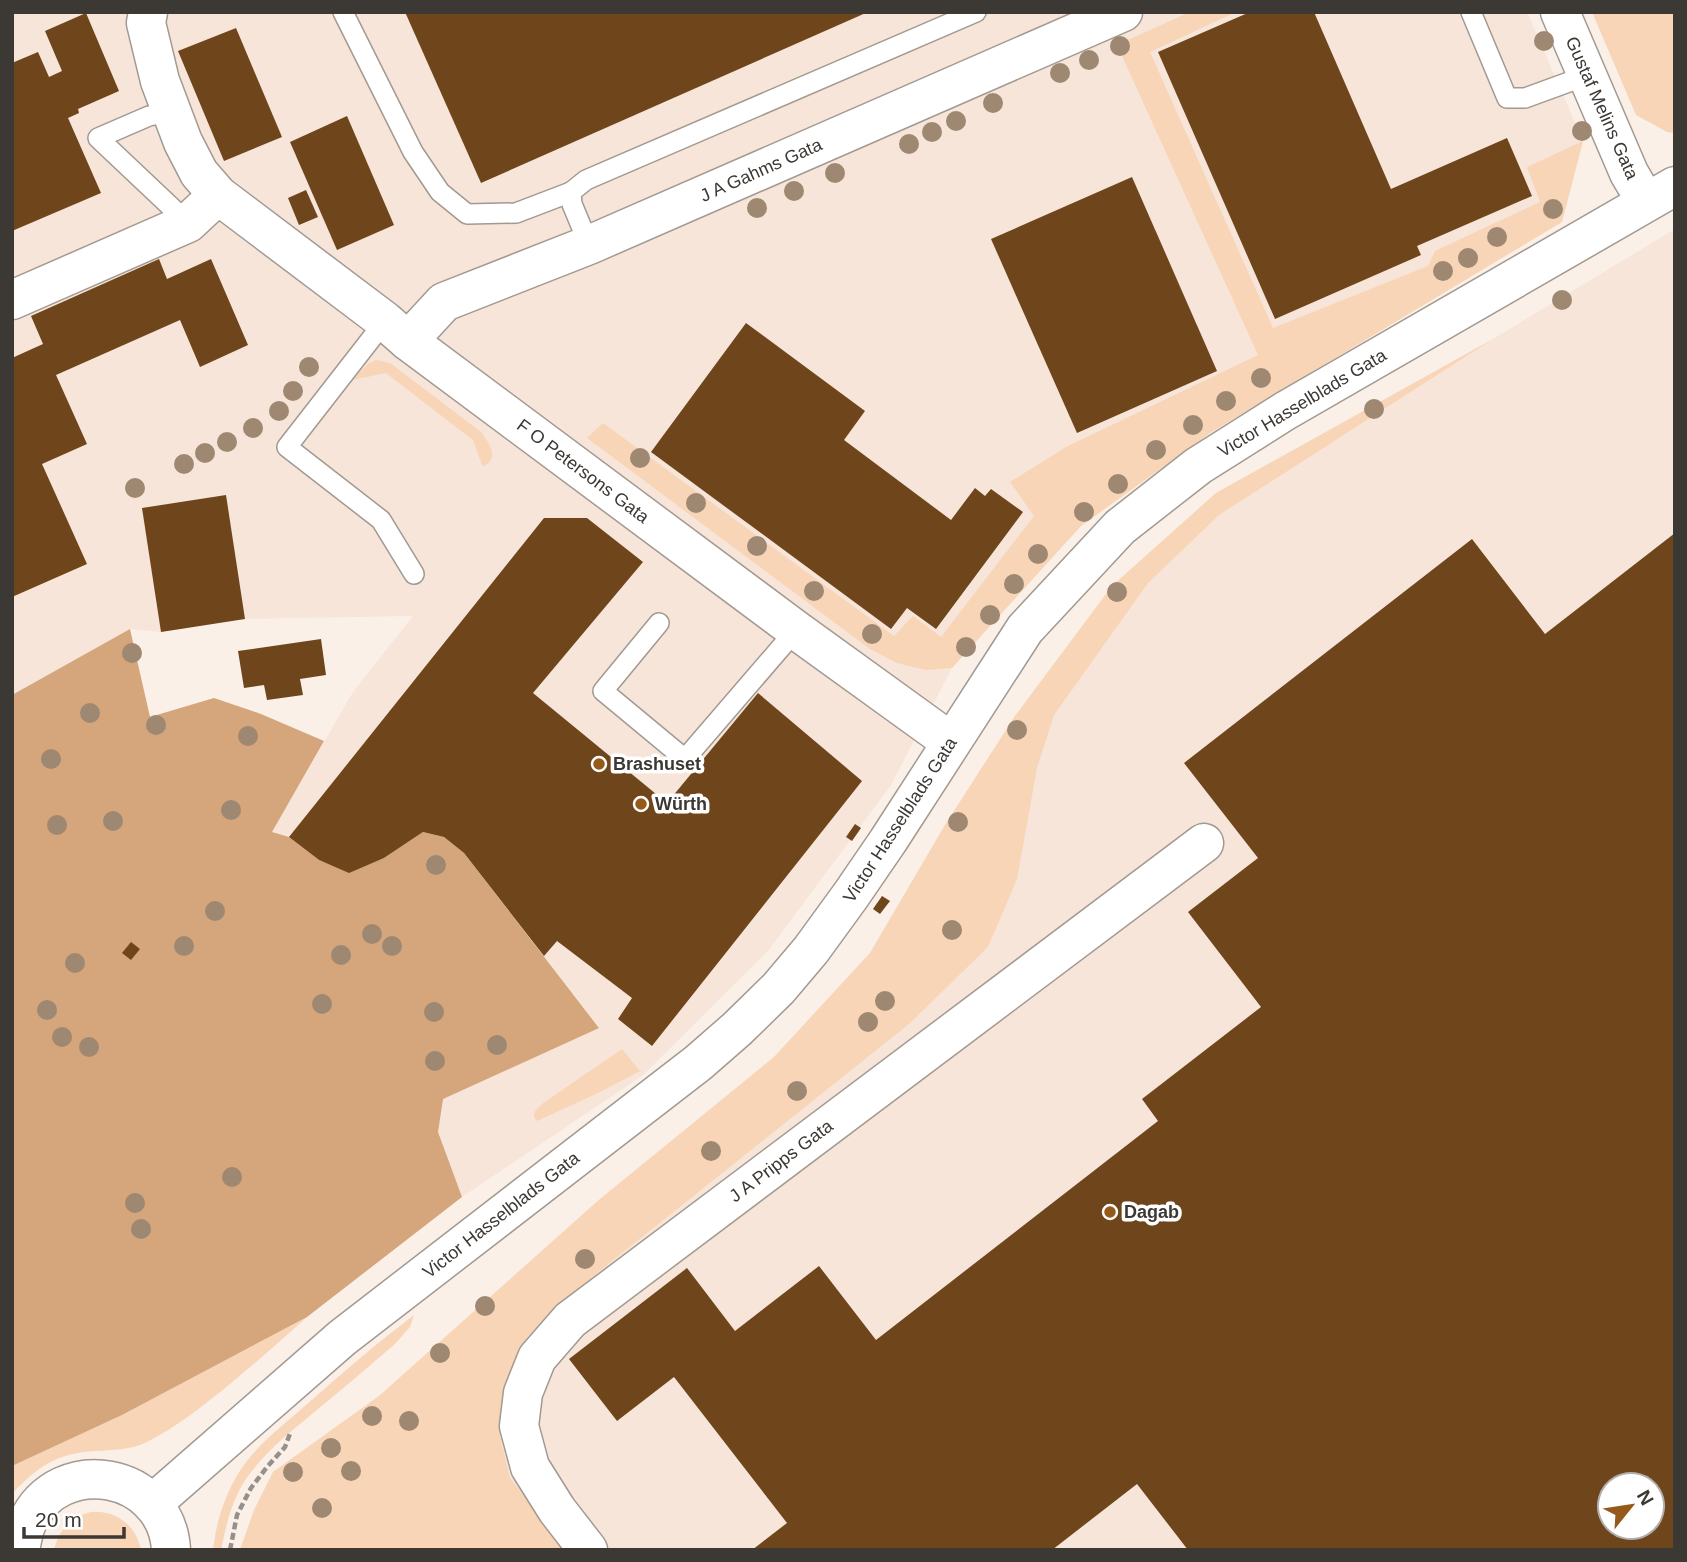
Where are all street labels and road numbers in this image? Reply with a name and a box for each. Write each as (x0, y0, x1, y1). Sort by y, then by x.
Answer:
street label: Gustaf Melins Gata (1562, 34, 1643, 183)
street label: J A Gahms Gata (697, 134, 826, 206)
street label: Victor Hasselblads Gata (1214, 344, 1391, 461)
street label: F O Petersons Gata (513, 415, 654, 528)
street label: Victor Hasselblads Gata (839, 733, 961, 906)
street label: J A Pripps Gata (725, 1115, 837, 1206)
street label: Victor Hasselblads Gata (419, 1147, 584, 1282)

